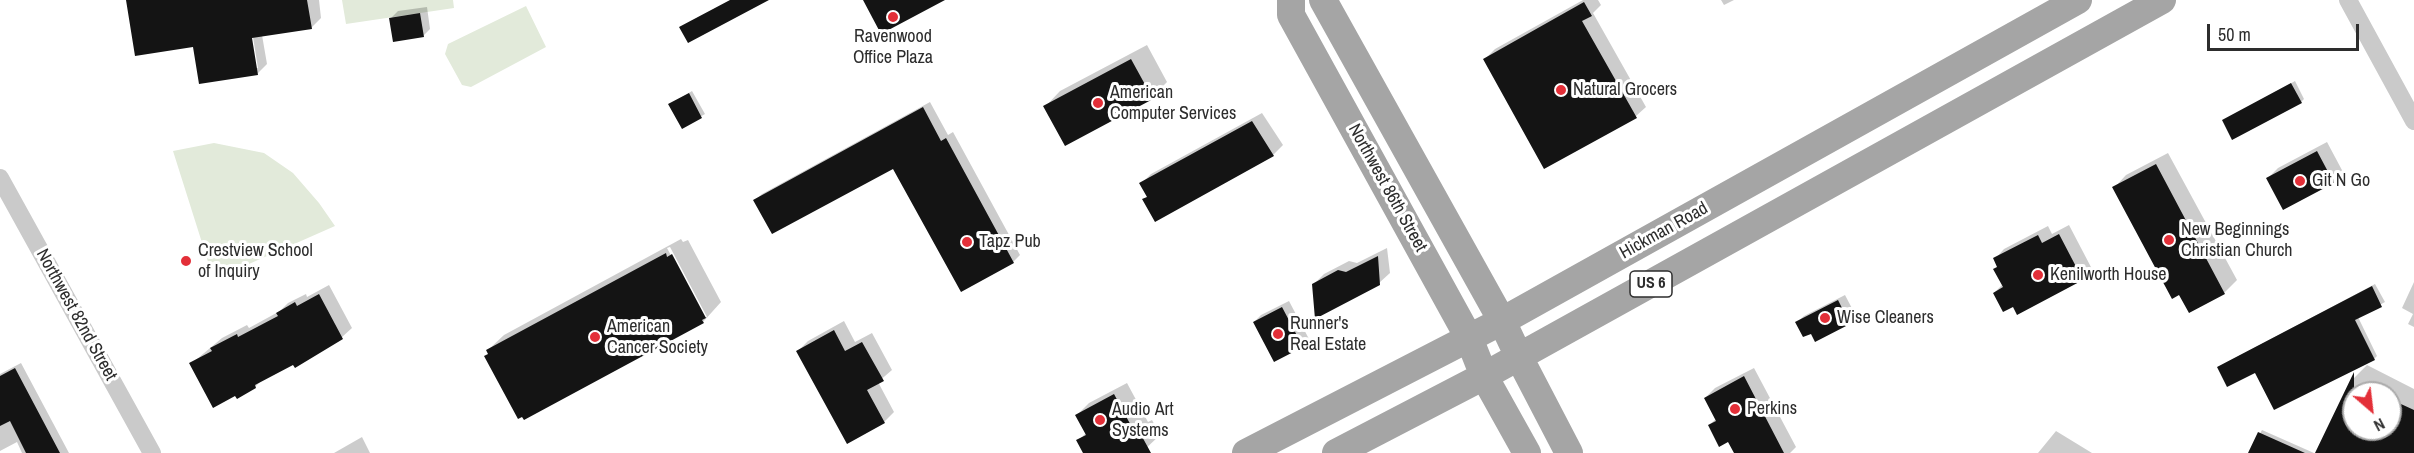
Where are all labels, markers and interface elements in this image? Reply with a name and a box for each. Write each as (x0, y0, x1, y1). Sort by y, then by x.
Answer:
marker: Ravenwood Office Plaza (886, 10, 900, 24)
scale bar (2210, 12, 2362, 50)
text: 50 m (2218, 22, 2251, 47)
place label: Ravenwood Office Plaza (853, 26, 933, 68)
place label: Natural Grocers (1573, 79, 1677, 101)
place label: American Computer Services (1110, 82, 1236, 124)
marker: Natural Grocers (1554, 83, 1568, 97)
marker: American Computer Services (1091, 96, 1105, 110)
street label: Northwest 86th Street (1343, 120, 1431, 256)
place label: Git N Go (2312, 170, 2370, 192)
marker: Git N Go (2293, 174, 2307, 188)
street label: Hickman Road (1616, 198, 1712, 264)
place label: New Beginnings Christian Church (2181, 219, 2293, 262)
place label: Tapz Pub (979, 231, 1041, 253)
marker: New Beginnings Christian Church (2162, 233, 2176, 247)
marker: Tapz Pub (960, 235, 974, 249)
place label: Crestview School of Inquiry (198, 240, 313, 282)
street label: Northwest 82nd Street (31, 246, 121, 384)
marker: Crestview School of Inquiry (179, 254, 193, 268)
place label: Kenilworth House (2050, 264, 2166, 286)
marker: Kenilworth House (2031, 268, 2045, 282)
road number: US 6 (1630, 271, 1672, 297)
place label: Wise Cleaners (1837, 307, 1934, 329)
marker: Wise Cleaners (1818, 311, 1832, 325)
place label: Runner's Real Estate (1290, 313, 1366, 356)
place label: American Cancer Society (607, 316, 708, 358)
marker: Runner's Real Estate (1271, 327, 1285, 341)
marker: American Cancer Society (588, 330, 602, 344)
north arrow (2342, 381, 2402, 441)
place label: Perkins (1747, 398, 1797, 420)
place label: Audio Art Systems (1112, 399, 1174, 442)
marker: Perkins (1728, 402, 1742, 416)
marker: Audio Art Systems (1093, 413, 1107, 427)
text: N (2370, 413, 2389, 437)

